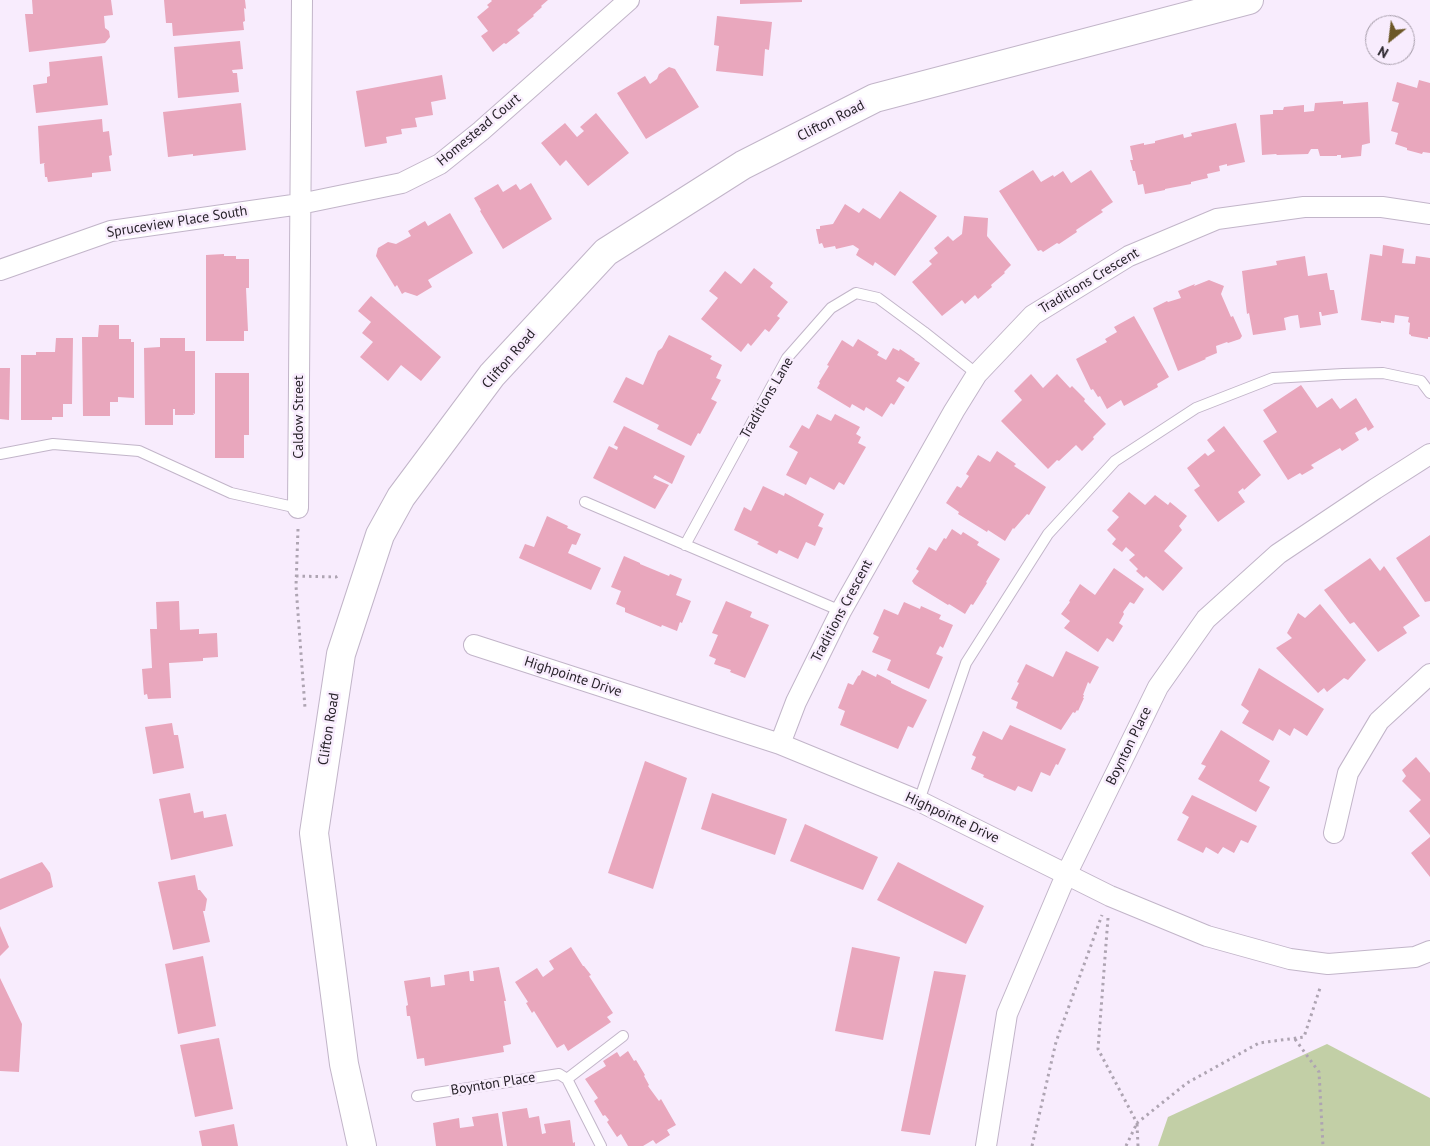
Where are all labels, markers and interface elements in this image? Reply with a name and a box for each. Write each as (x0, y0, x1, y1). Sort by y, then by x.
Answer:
north arrow (1365, 15, 1415, 65)
text: N (1375, 42, 1392, 62)
street label: Homestead Court (434, 90, 524, 170)
street label: Clifton Road (795, 97, 867, 145)
street label: Spruceview Place South (105, 203, 249, 241)
street label: Traditions Crescent (1036, 245, 1142, 317)
street label: Clifton Road (479, 326, 539, 392)
street label: Traditions Lane (737, 354, 797, 442)
street label: Caldow Street (291, 375, 307, 459)
street label: Traditions Crescent (808, 557, 876, 665)
street label: Highpointe Drive (522, 653, 624, 701)
street label: Clifton Road (315, 692, 343, 766)
street label: Boynton Place (1103, 704, 1155, 788)
street label: Highpointe Drive (902, 789, 1002, 847)
street label: Boynton Place (450, 1069, 536, 1099)

